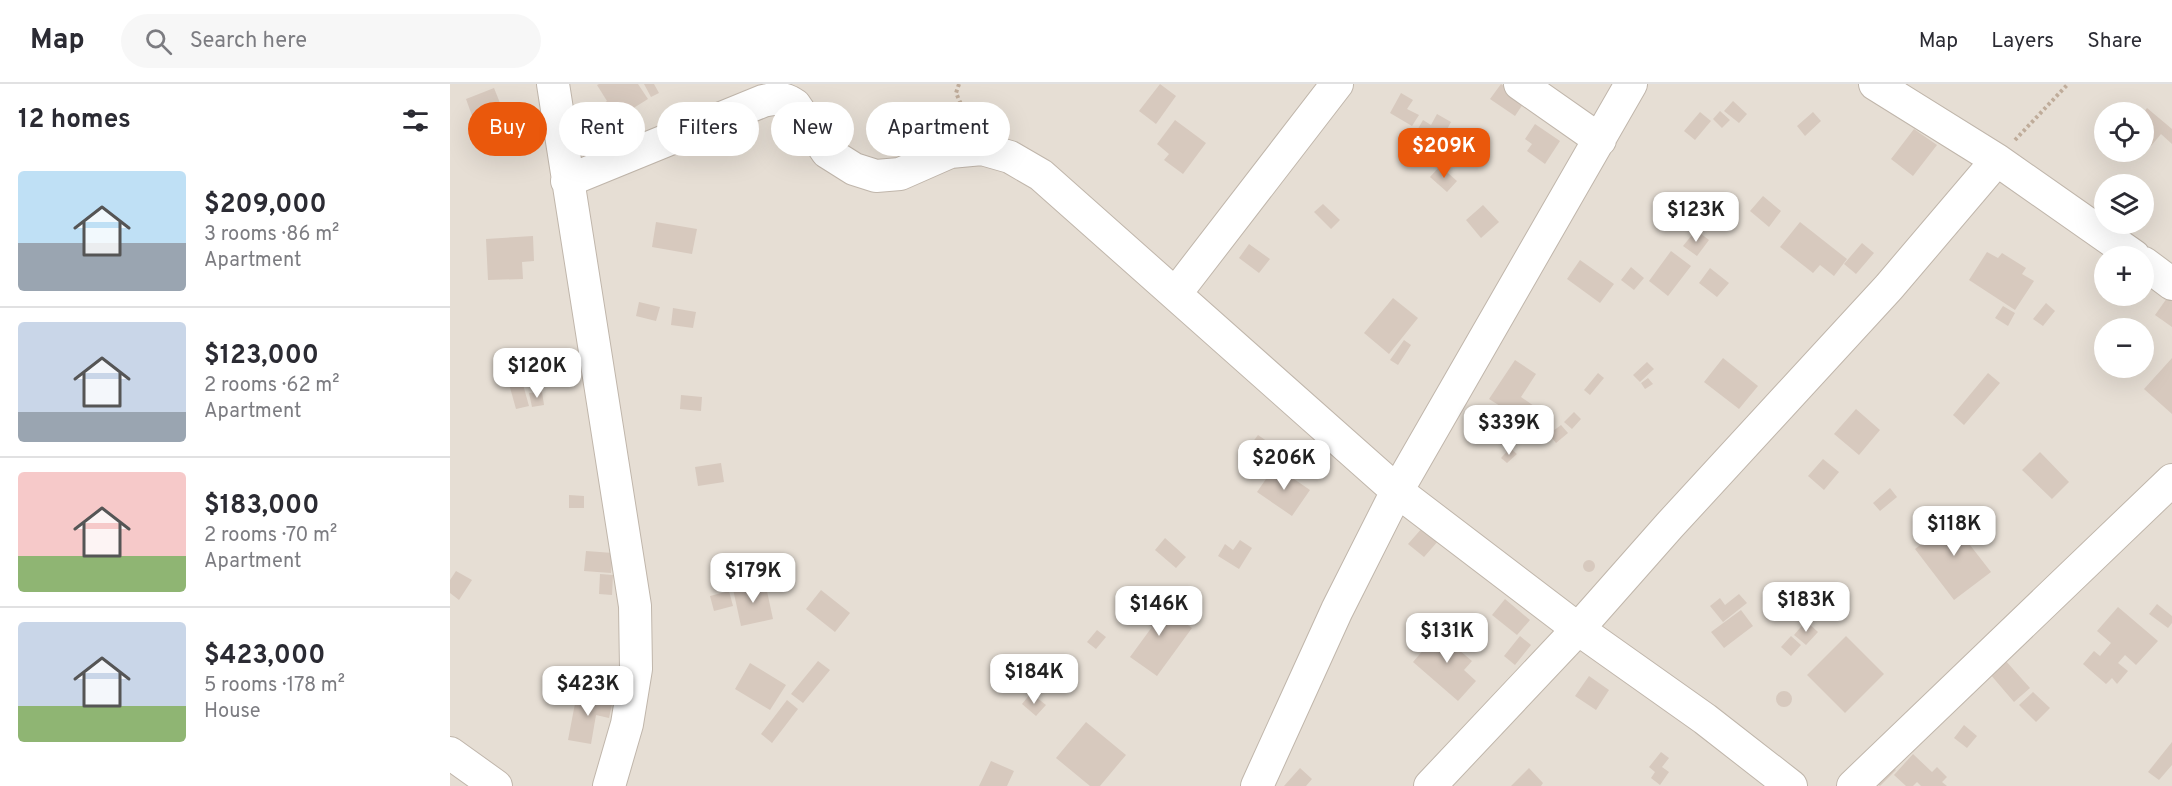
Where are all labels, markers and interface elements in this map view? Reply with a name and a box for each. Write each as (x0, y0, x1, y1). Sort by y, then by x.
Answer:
search box (121, 14, 541, 68)
text: Map (30, 23, 85, 59)
icon: search (142, 25, 175, 58)
text: Search here (190, 28, 307, 55)
text: Map (1919, 28, 1958, 55)
text: Layers (1991, 28, 2054, 55)
text: Share (2087, 28, 2142, 55)
chip: Buy (468, 102, 547, 156)
chip: Rent (559, 102, 645, 156)
chip: Filters (657, 102, 759, 156)
chip: New (771, 102, 854, 156)
chip: Apartment (866, 102, 1010, 156)
map controls (2094, 102, 2154, 378)
button: locate (2094, 102, 2154, 162)
text: 12 homes (18, 104, 131, 137)
icon: filters (399, 104, 432, 137)
pin: $209K (1402, 128, 1486, 179)
text: $209K (1412, 134, 1476, 160)
button: layers (2094, 174, 2154, 234)
text: $209,000 (204, 189, 327, 222)
pin: $123K (1654, 192, 1738, 243)
icon: home (66, 195, 138, 267)
text: $123K (1667, 198, 1725, 224)
text: 3 rooms · 86 m² (204, 222, 339, 248)
button: + (2094, 246, 2154, 306)
text: Apartment (204, 248, 302, 274)
button: − (2094, 318, 2154, 378)
text: $123,000 (204, 340, 319, 373)
icon: home (66, 346, 138, 418)
pin: $120K (495, 348, 579, 399)
text: $120K (507, 354, 567, 380)
text: 2 rooms · 62 m² (204, 373, 340, 399)
text: Apartment (204, 399, 302, 425)
pin: $339K (1467, 405, 1551, 456)
text: $339K (1478, 411, 1540, 437)
pin: $206K (1242, 440, 1326, 491)
text: $206K (1252, 446, 1316, 472)
text: $183,000 (204, 490, 319, 523)
icon: home (66, 496, 138, 568)
pin: $118K (1912, 506, 1996, 557)
text: $118K (1927, 512, 1981, 538)
text: 2 rooms · 70 m² (204, 523, 337, 549)
text: Apartment (204, 549, 302, 575)
pin: $179K (711, 553, 795, 604)
text: $179K (724, 559, 782, 585)
pin: $183K (1764, 582, 1848, 633)
pin: $146K (1117, 586, 1201, 637)
text: $183K (1777, 588, 1835, 614)
text: $146K (1129, 592, 1189, 618)
pin: $131K (1405, 613, 1489, 664)
text: $131K (1420, 619, 1474, 645)
text: $423,000 (204, 640, 325, 673)
icon: home (66, 646, 138, 718)
pin: $184K (992, 654, 1076, 705)
text: $184K (1004, 660, 1064, 686)
pin: $423K (546, 666, 630, 717)
text: $423K (556, 672, 620, 698)
text: 5 rooms · 178 m² (204, 673, 345, 699)
text: House (204, 699, 260, 725)

